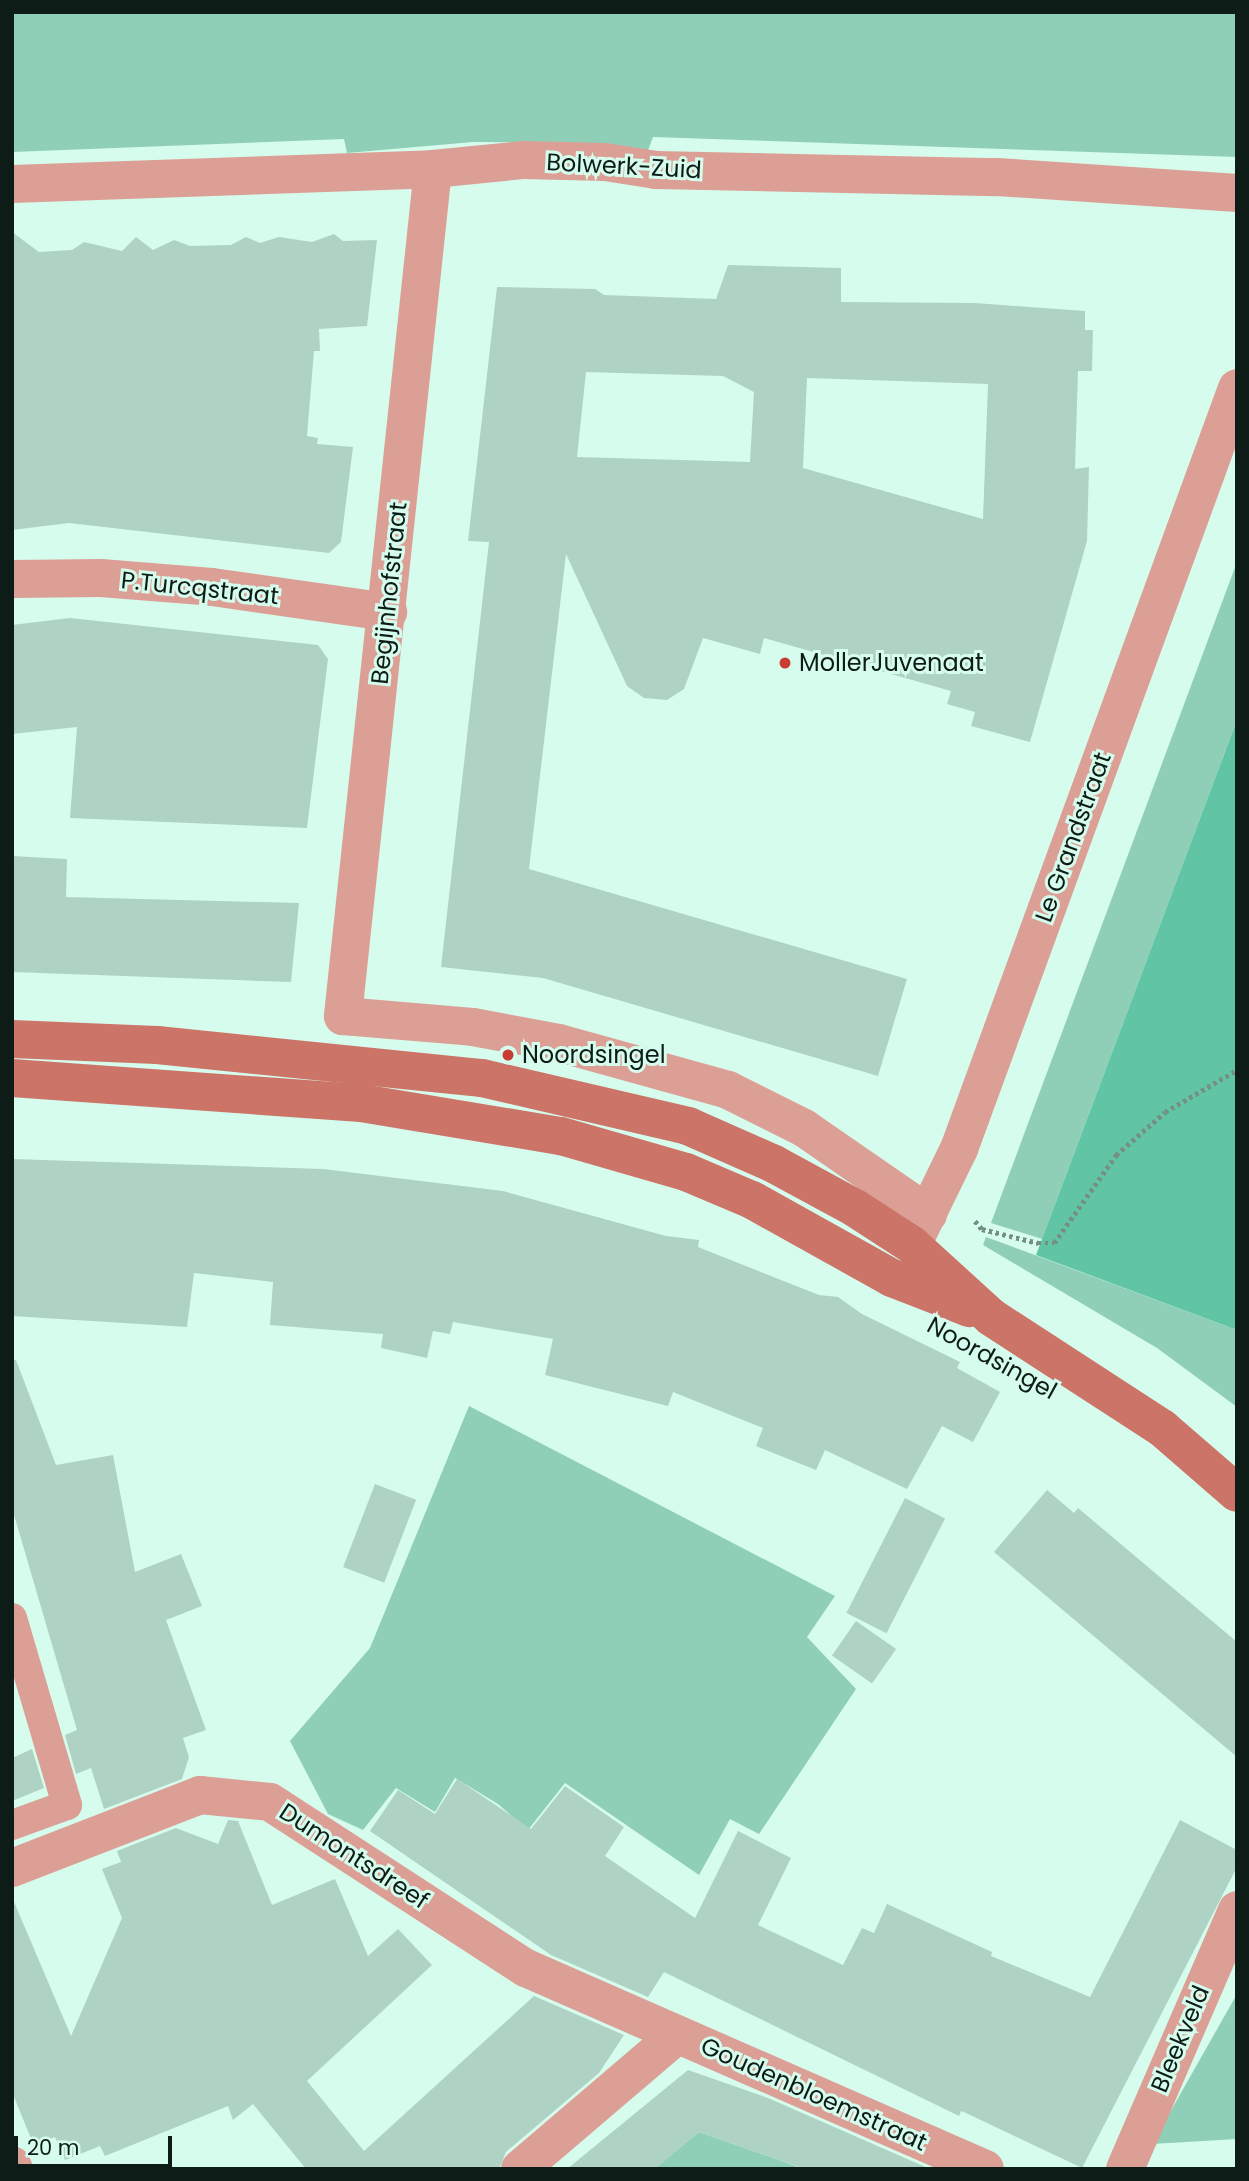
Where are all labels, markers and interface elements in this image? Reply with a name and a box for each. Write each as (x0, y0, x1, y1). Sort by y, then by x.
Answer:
street label: Bolwerk-Zuid (546, 148, 702, 184)
street label: Begijnhofstraat (365, 500, 413, 686)
street label: P.Turcqstraat (120, 565, 280, 611)
place label: MollerJuvenaat (799, 649, 984, 677)
marker: MollerJuvenaat (777, 655, 793, 671)
street label: Le Grandstraat (1029, 748, 1117, 926)
place label: Noordsingel (522, 1041, 666, 1069)
marker: Noordsingel (500, 1047, 516, 1063)
street label: Noordsingel (922, 1311, 1062, 1405)
street label: Dumontsdreef (274, 1797, 434, 1915)
street label: Bleekveld (1145, 1981, 1215, 2097)
street label: Goudenbloemstraat (697, 2031, 931, 2157)
scale bar (18, 2122, 175, 2166)
text: 20 m (27, 2133, 80, 2162)

